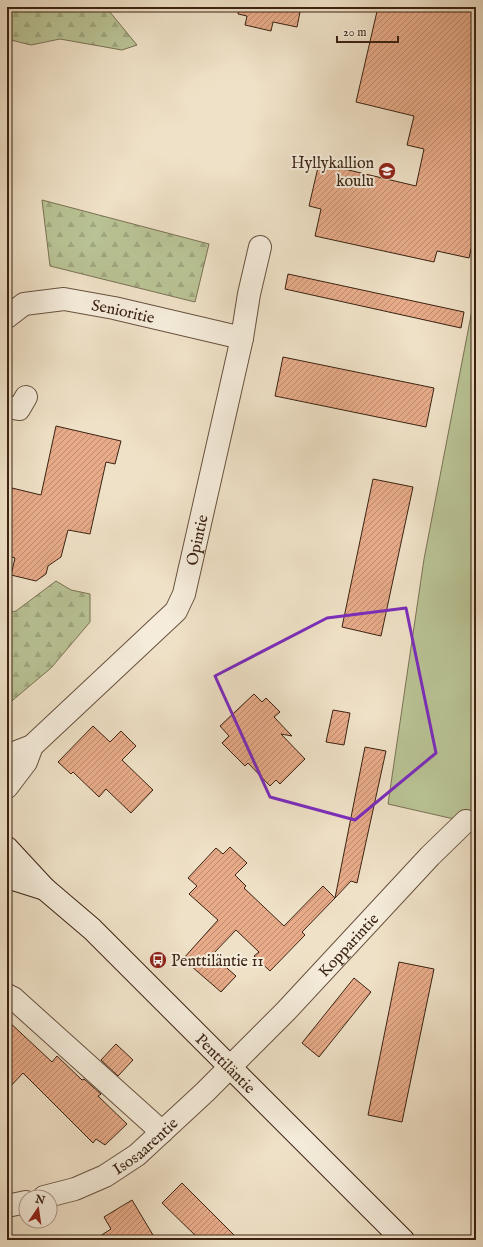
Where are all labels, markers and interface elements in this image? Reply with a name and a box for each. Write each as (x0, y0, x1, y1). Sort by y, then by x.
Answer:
scale bar (337, 18, 398, 44)
text: 20 m (343, 25, 366, 40)
place label: Hyllykallion koulu (291, 154, 374, 192)
school or university icon: Hyllykallion koulu (377, 161, 397, 181)
street label: Senioritie (90, 296, 156, 329)
street label: Opintie (183, 513, 214, 568)
street label: Kopparintie (315, 910, 384, 982)
bus stop icon: Penttiläntie 11 (148, 950, 168, 970)
place label: Penttiläntie 11 (171, 952, 263, 972)
street label: Penttiläntie (190, 1030, 259, 1099)
street label: Isosaarentie (109, 1114, 183, 1180)
north arrow (18, 1189, 58, 1229)
text: N (33, 1192, 47, 1208)

